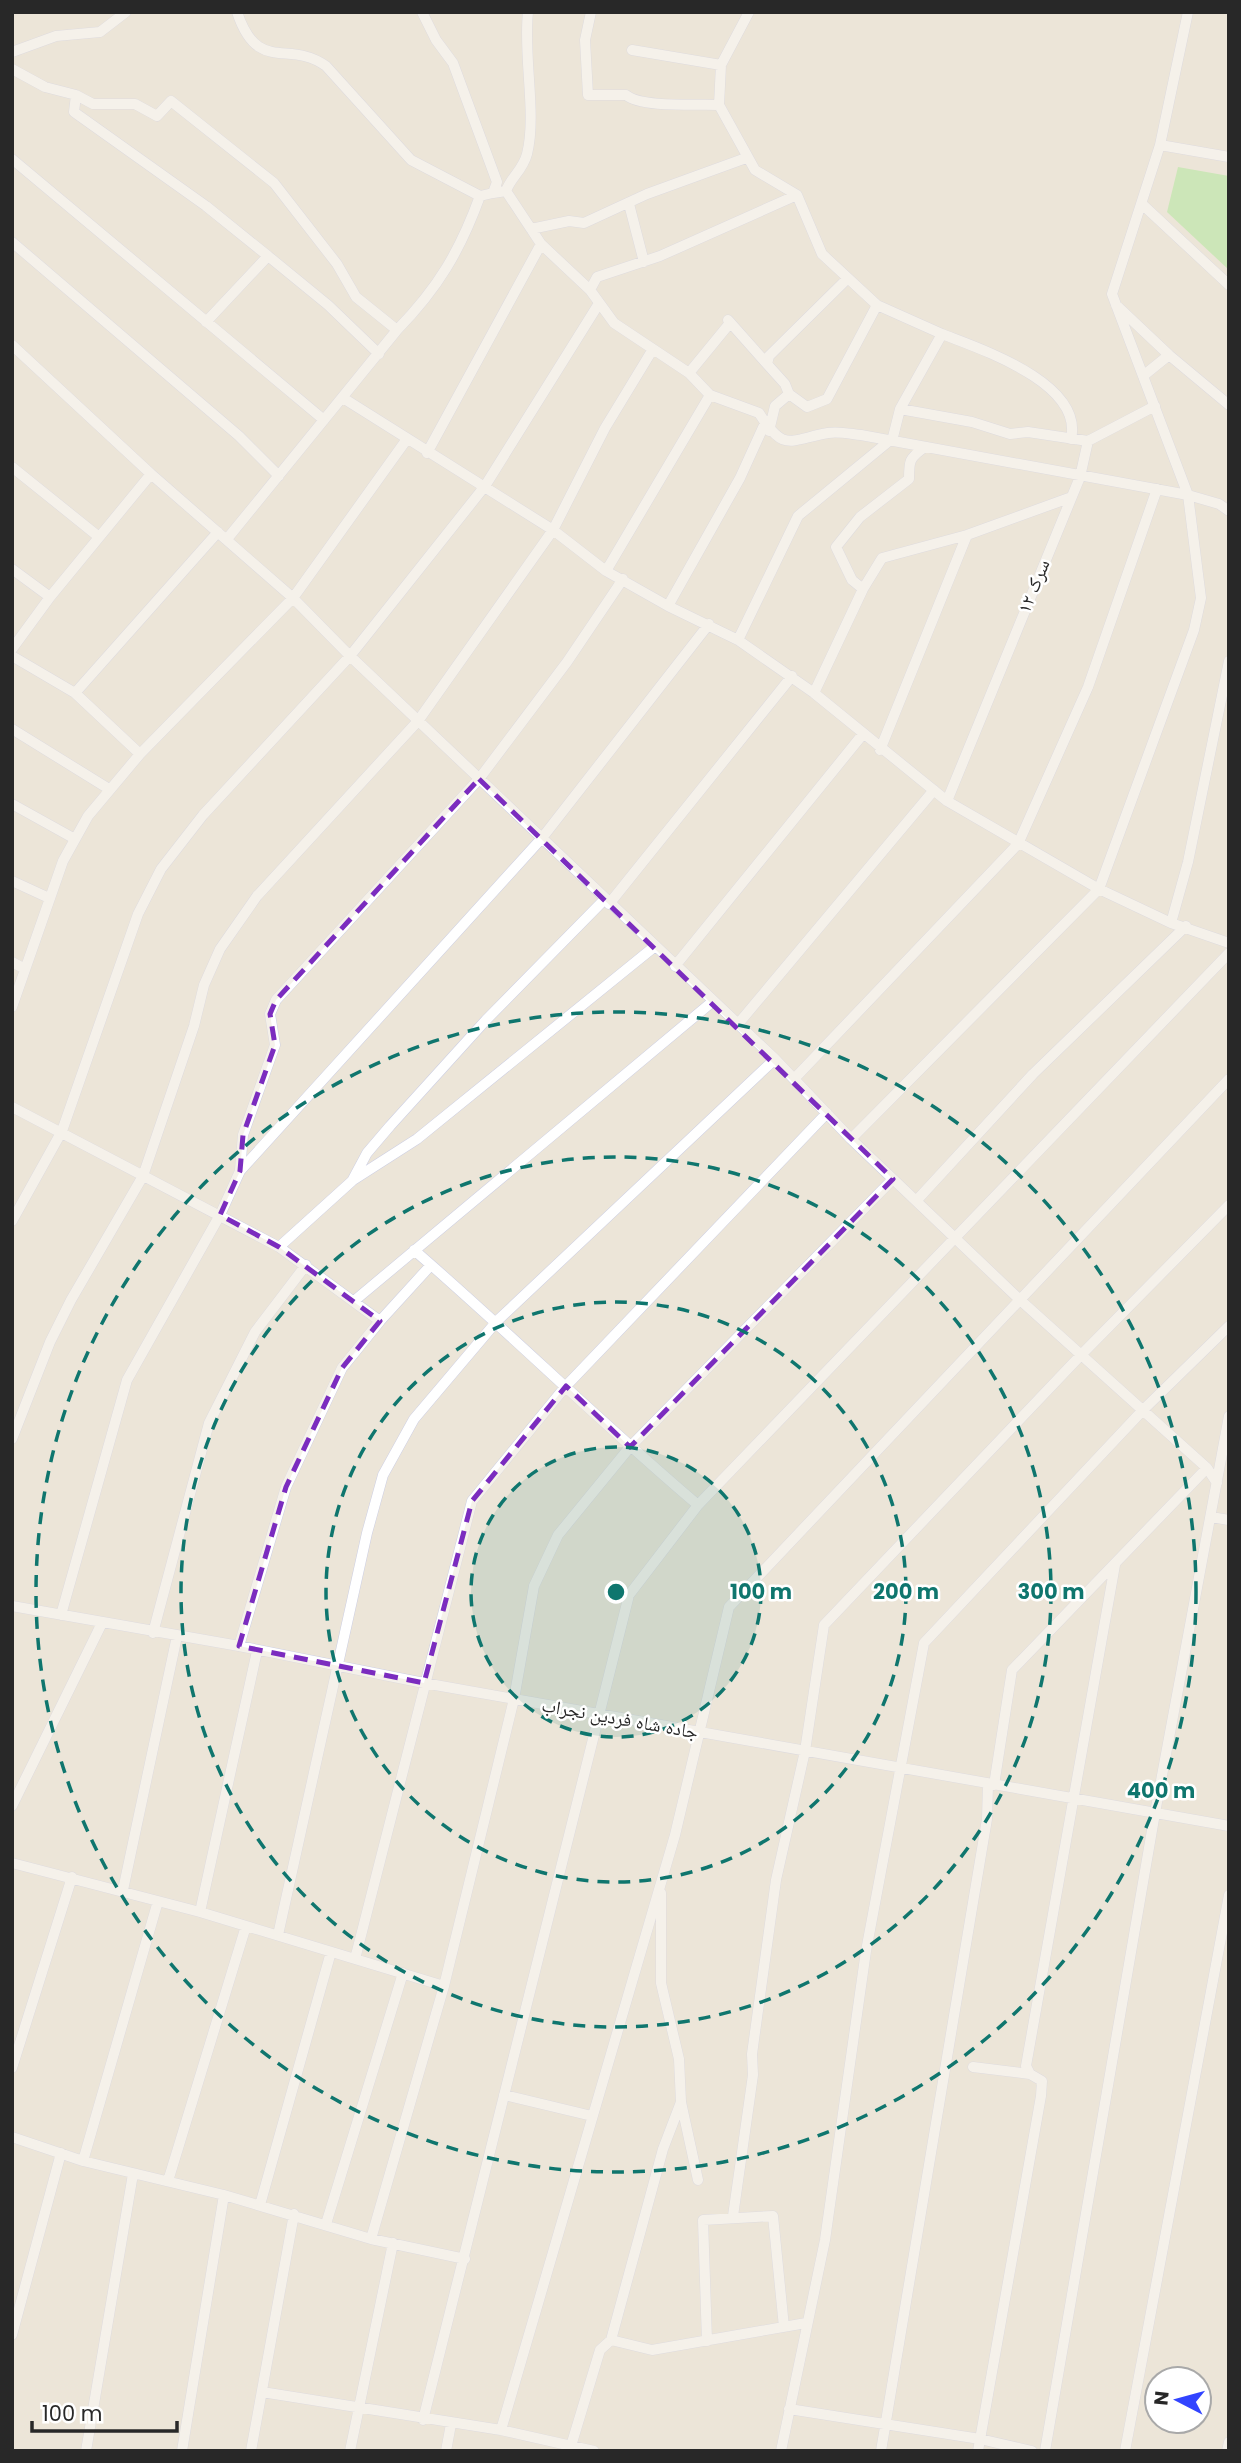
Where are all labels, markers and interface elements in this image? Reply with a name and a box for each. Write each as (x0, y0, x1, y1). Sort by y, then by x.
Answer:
street label: سرک ۱۲ (1010, 555, 1056, 617)
text: 100 m (730, 1577, 792, 1606)
text: 200 m (873, 1577, 939, 1606)
text: 300 m (1018, 1577, 1084, 1606)
centre of rings (604, 1580, 628, 1604)
street label: جاده شاه فردین نجراب (539, 1691, 700, 1746)
text: 400 m (1127, 1776, 1195, 1805)
north arrow (1143, 2365, 1213, 2435)
scale bar (32, 2390, 177, 2434)
text: N (1147, 2390, 1176, 2407)
text: 100 m (42, 2399, 102, 2428)

